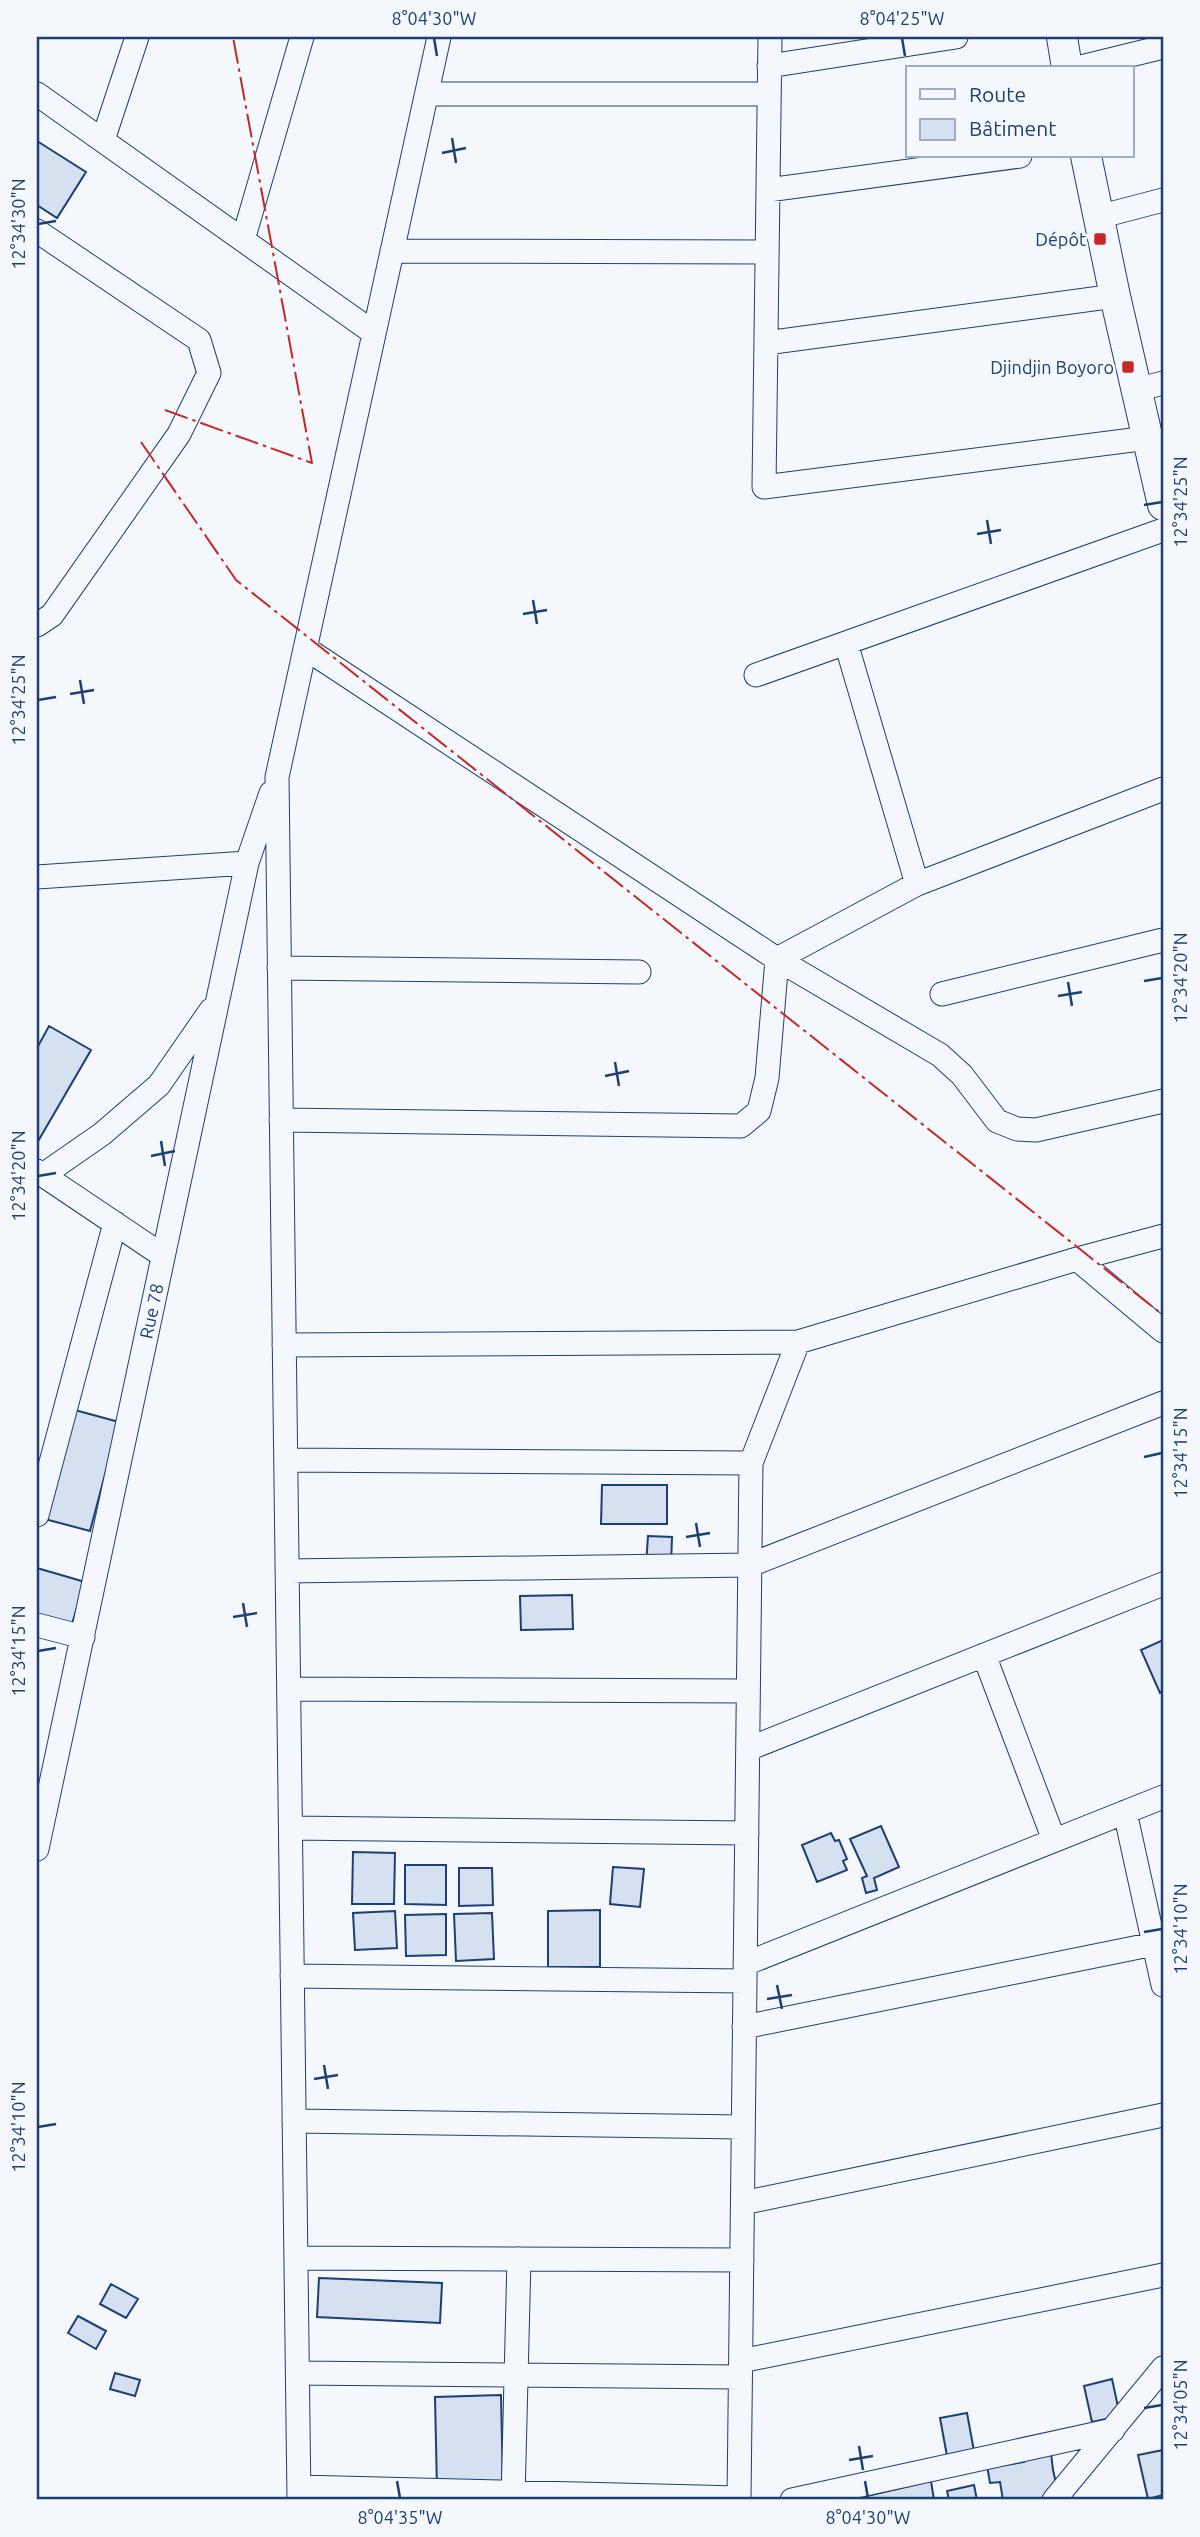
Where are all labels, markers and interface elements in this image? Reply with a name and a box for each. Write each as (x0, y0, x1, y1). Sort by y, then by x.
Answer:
text: 8°04'30"W (392, 8, 477, 28)
text: 8°04'25"W (860, 8, 945, 28)
legend (906, 66, 1134, 158)
text: Route (969, 82, 1026, 106)
text: Bâtiment (969, 116, 1056, 140)
text: 12°34'30"N (8, 178, 28, 270)
place label: Dépôt (1035, 229, 1086, 249)
marker: Dépôt (1092, 231, 1108, 247)
place label: Djindjin Boyoro (990, 357, 1114, 377)
marker: Djindjin Boyoro (1120, 359, 1136, 375)
text: 12°34'25"N (1170, 456, 1190, 548)
text: 12°34'25"N (8, 654, 28, 746)
text: 12°34'20"N (1170, 932, 1190, 1024)
text: 12°34'20"N (8, 1130, 28, 1222)
street label: Rue 78 (135, 1282, 167, 1340)
text: 12°34'15"N (1170, 1407, 1190, 1499)
text: 12°34'15"N (8, 1605, 28, 1697)
text: 12°34'10"N (1170, 1883, 1190, 1975)
text: 12°34'10"N (8, 2081, 28, 2173)
text: 12°34'05"N (1170, 2359, 1190, 2451)
text: 8°04'35"W (358, 2507, 443, 2527)
text: 8°04'30"W (826, 2507, 911, 2527)

